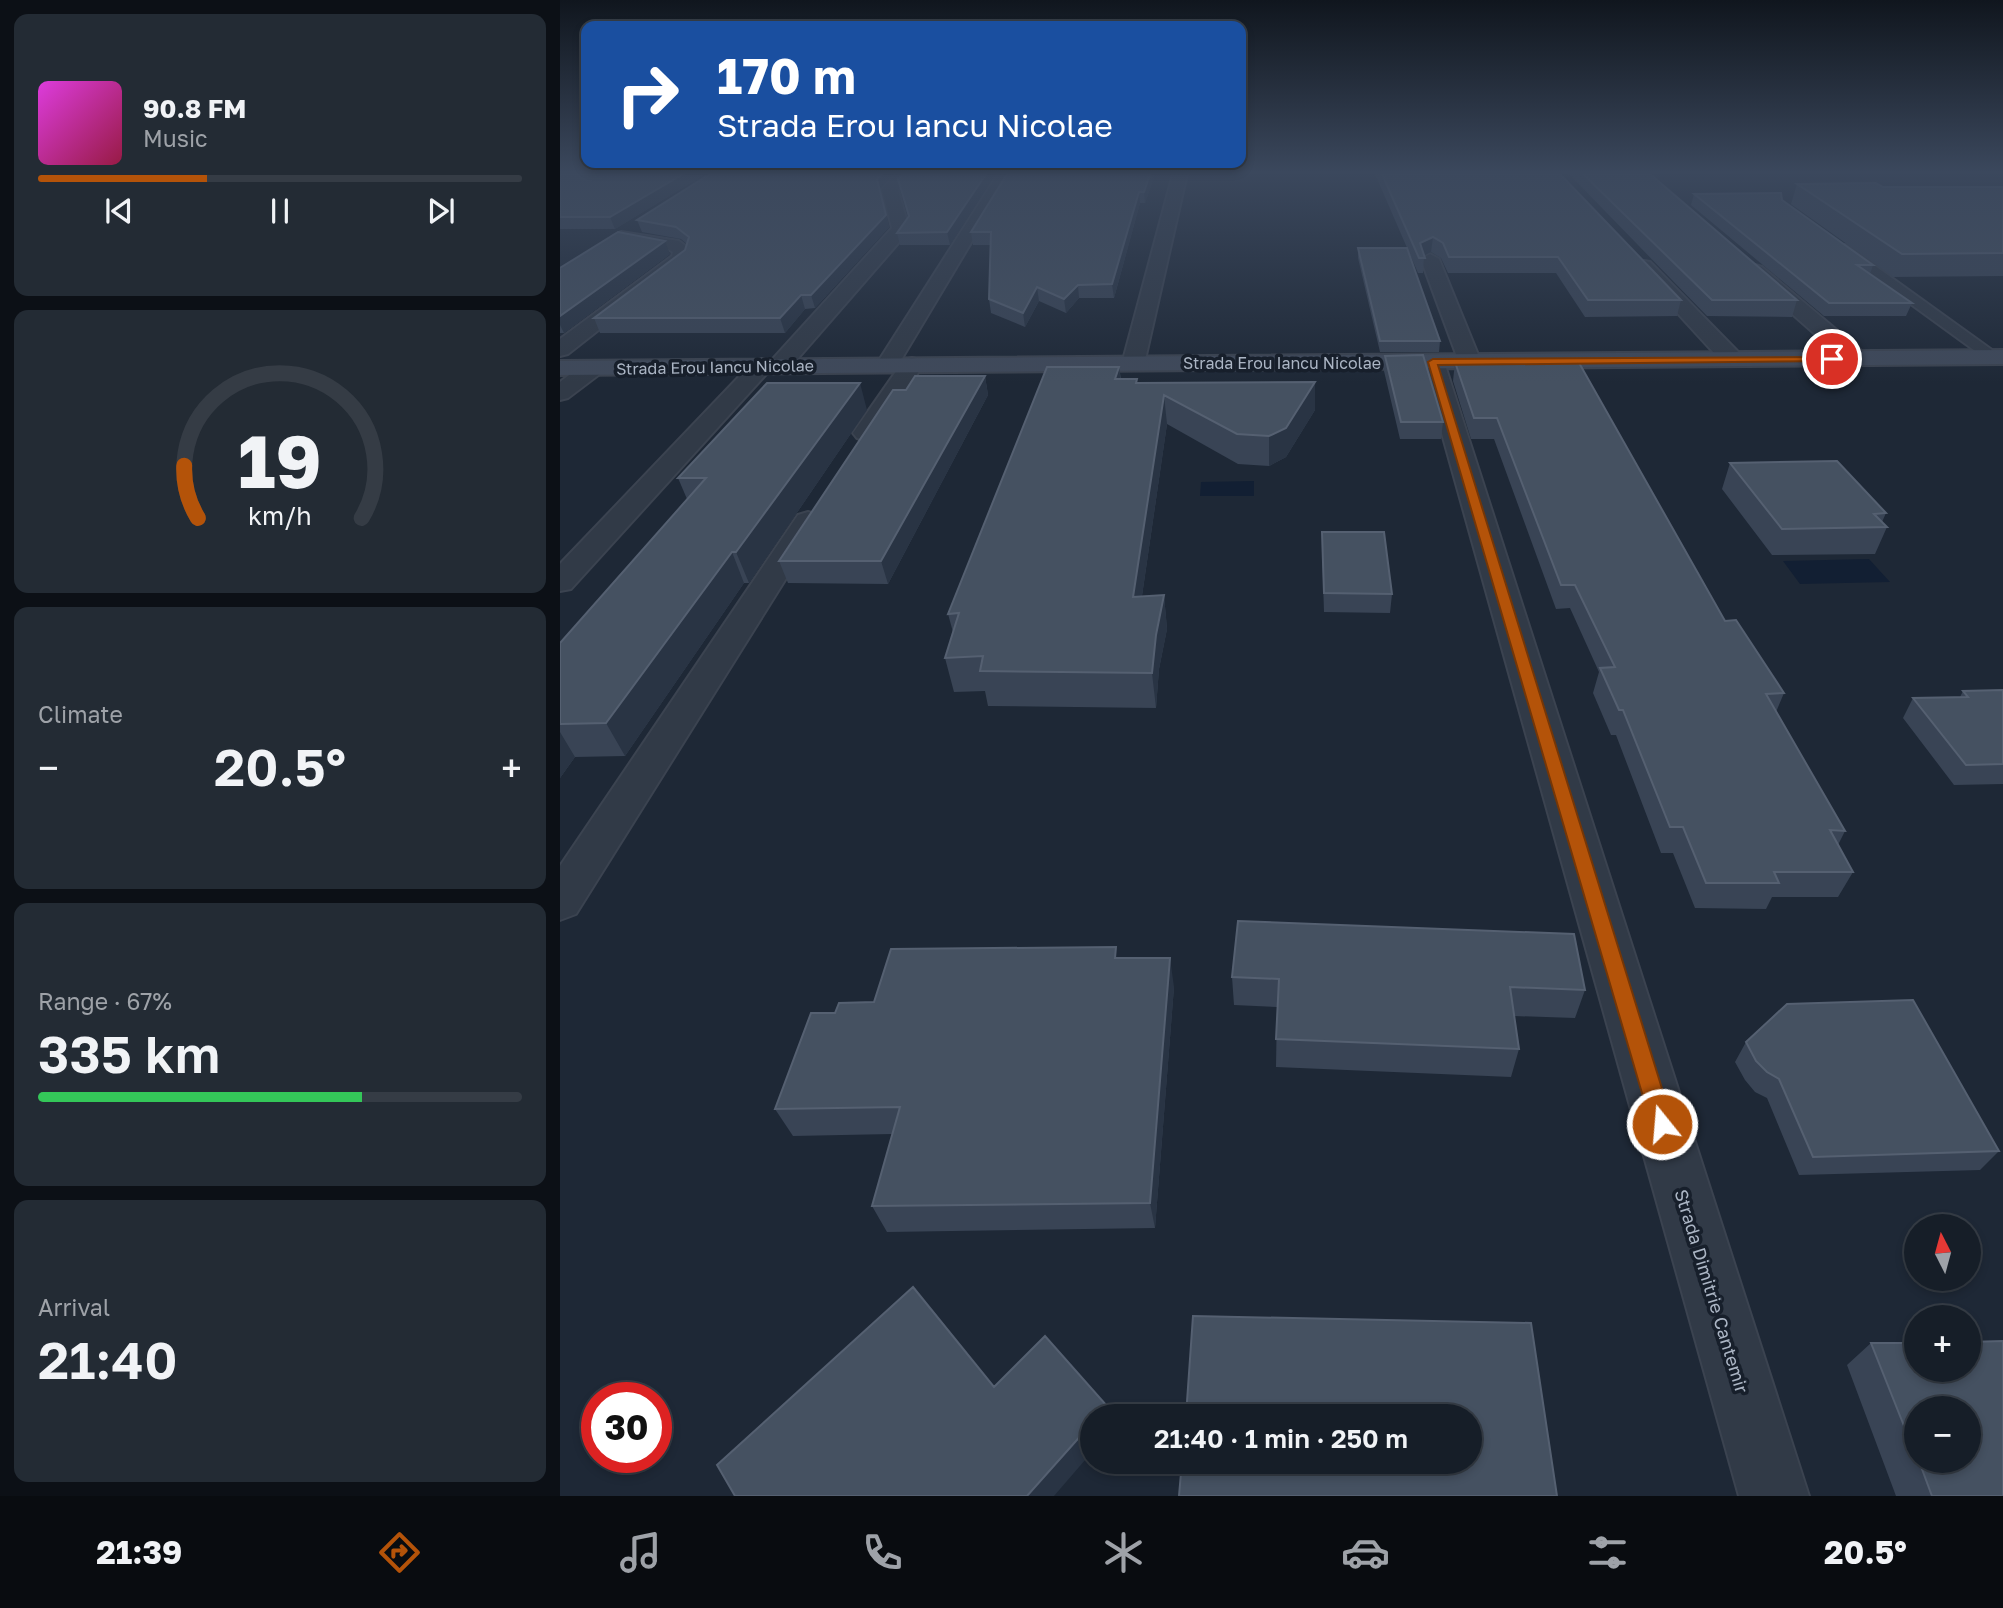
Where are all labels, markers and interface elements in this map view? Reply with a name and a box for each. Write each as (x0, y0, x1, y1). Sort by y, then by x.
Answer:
text: 170 m (717, 46, 856, 105)
icon: right (602, 49, 693, 140)
text: 90.8 FM (143, 93, 246, 124)
text: Strada Erou Iancu Nicolae (717, 106, 1113, 144)
text: Music (143, 124, 208, 152)
icon: previous (100, 192, 138, 230)
icon: pause (261, 192, 299, 230)
icon: next (422, 192, 460, 230)
pin (1802, 329, 1862, 389)
icon: arrive (1813, 340, 1851, 378)
street label: Strada Erou Iancu Nicolae (1183, 353, 1381, 373)
street label: Strada Erou Iancu Nicolae (616, 355, 814, 379)
text: 19 (238, 417, 322, 504)
text: km/h (248, 499, 312, 530)
text: Climate (38, 700, 123, 728)
text: 20.5° (214, 735, 346, 797)
text: − (38, 745, 59, 790)
text: + (501, 745, 522, 790)
text: Range · 67% (38, 987, 172, 1015)
text: 335 km (38, 1022, 220, 1084)
position arrow (1625, 1087, 1699, 1161)
street label: Strada Dimitrie Cantemir (1670, 1186, 1754, 1396)
north arrow (1904, 1214, 1981, 1292)
map controls (1904, 1214, 1981, 1473)
text: Arrival (38, 1293, 110, 1321)
button: + (1904, 1305, 1981, 1382)
text: 21:40 (38, 1328, 177, 1390)
speed limit sign: 30 (581, 1382, 672, 1473)
button: − (1904, 1396, 1981, 1473)
text: 21:40 · 1 min · 250 m (1154, 1423, 1408, 1454)
icon: directions (375, 1528, 424, 1577)
icon: music (616, 1528, 665, 1577)
icon: phone (858, 1528, 907, 1577)
icon: climate (1099, 1528, 1148, 1577)
icon: car (1341, 1528, 1390, 1577)
icon: filters (1583, 1528, 1632, 1577)
text: 21:39 (96, 1533, 182, 1571)
text: 20.5° (1824, 1533, 1907, 1571)

